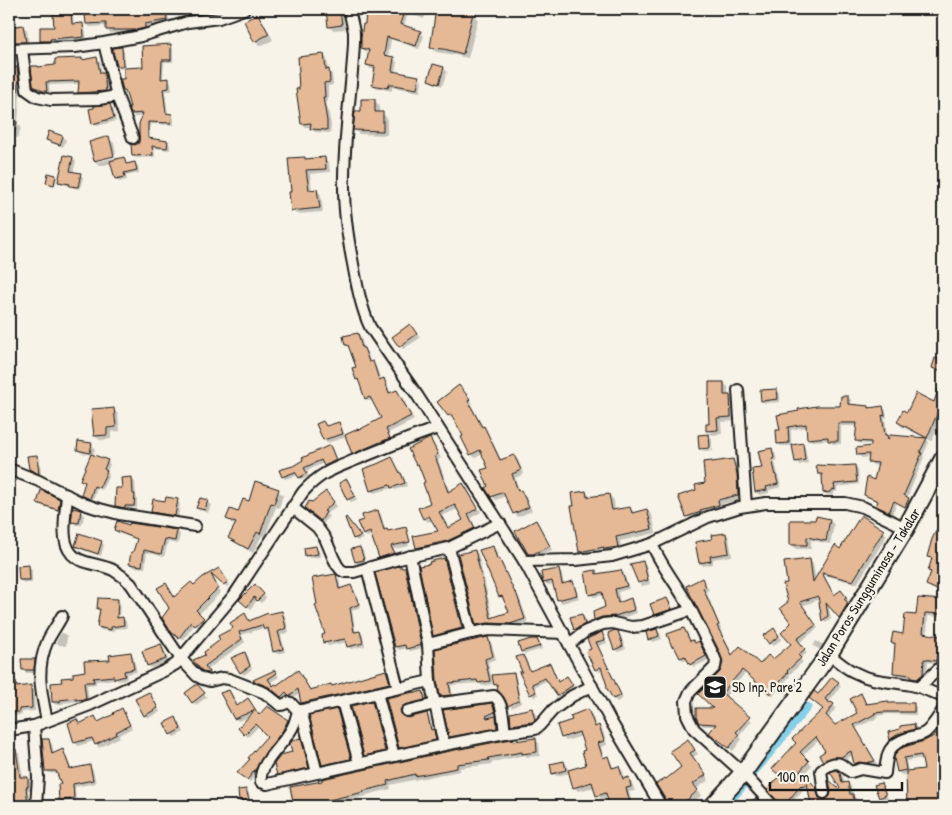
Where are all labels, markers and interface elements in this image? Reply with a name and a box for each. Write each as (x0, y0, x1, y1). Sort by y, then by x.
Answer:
street label: Jalan Poros Sungguminasa - Takalar (811, 503, 925, 670)
school or university icon: SD Inp. Pare'2 (702, 674, 728, 700)
place label: SD Inp. Pare'2 (732, 677, 803, 697)
scale bar (770, 760, 902, 792)
text: 100 m (777, 766, 810, 787)

